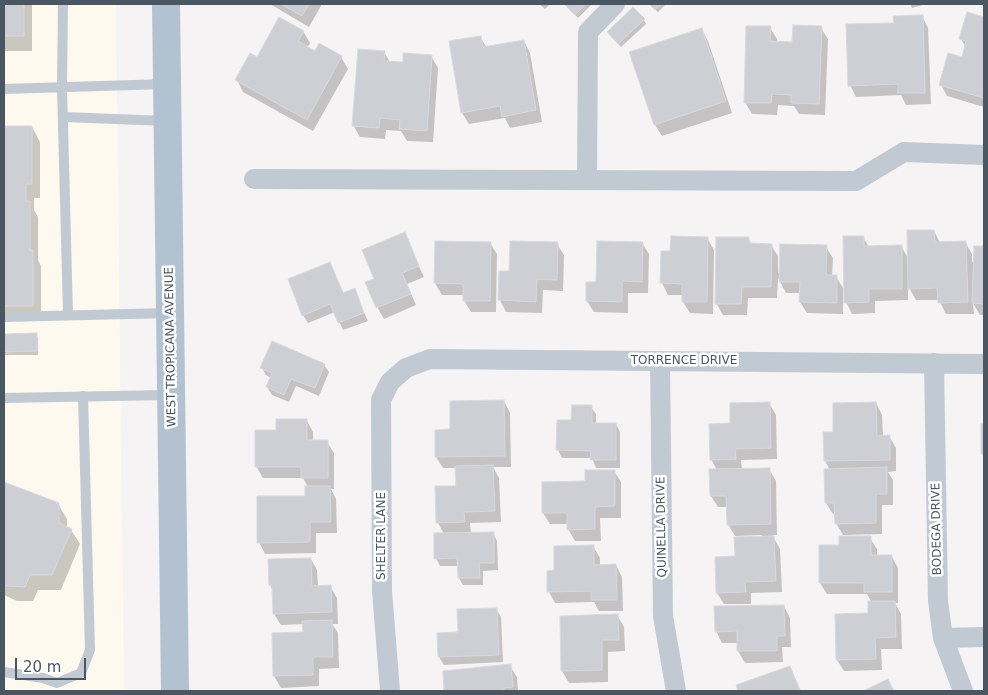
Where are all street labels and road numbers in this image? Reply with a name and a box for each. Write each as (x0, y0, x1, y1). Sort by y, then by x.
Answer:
street label: WEST TROPICANA AVENUE (162, 267, 180, 427)
street label: TORRENCE DRIVE (631, 354, 737, 368)
street label: QUINELLA DRIVE (654, 476, 670, 578)
street label: BODEGA DRIVE (929, 483, 945, 575)
street label: SHELTER LANE (375, 492, 389, 580)

